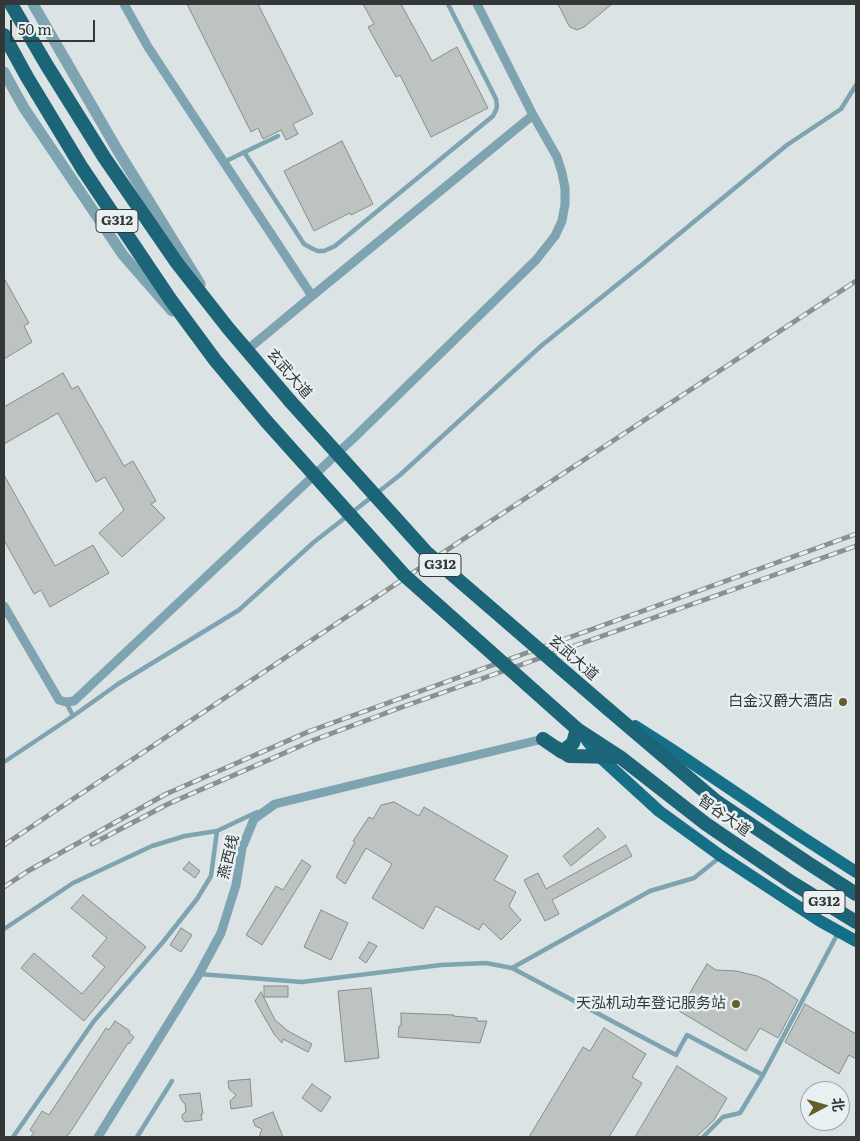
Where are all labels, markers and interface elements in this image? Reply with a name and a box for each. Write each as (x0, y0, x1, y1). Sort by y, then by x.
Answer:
scale bar (12, 10, 98, 42)
text: 50 m (18, 17, 52, 40)
road number: G312 (96, 210, 138, 232)
street label: 玄武大道 (263, 345, 315, 403)
road number: G312 (419, 554, 461, 576)
street label: 玄武大道 (544, 632, 602, 684)
place label: 白金汉爵大酒店 (728, 693, 833, 711)
marker: 白金汉爵大酒店 (837, 696, 849, 708)
street label: 智谷大道 (694, 791, 754, 841)
street label: 燕西线 (215, 833, 243, 881)
road number: G312 (803, 890, 845, 914)
place label: 天泓机动车登记服务站 (576, 995, 726, 1013)
marker: 天泓机动车登记服务站 (730, 998, 742, 1010)
north arrow (800, 1081, 850, 1131)
text: 北 (828, 1097, 850, 1113)

